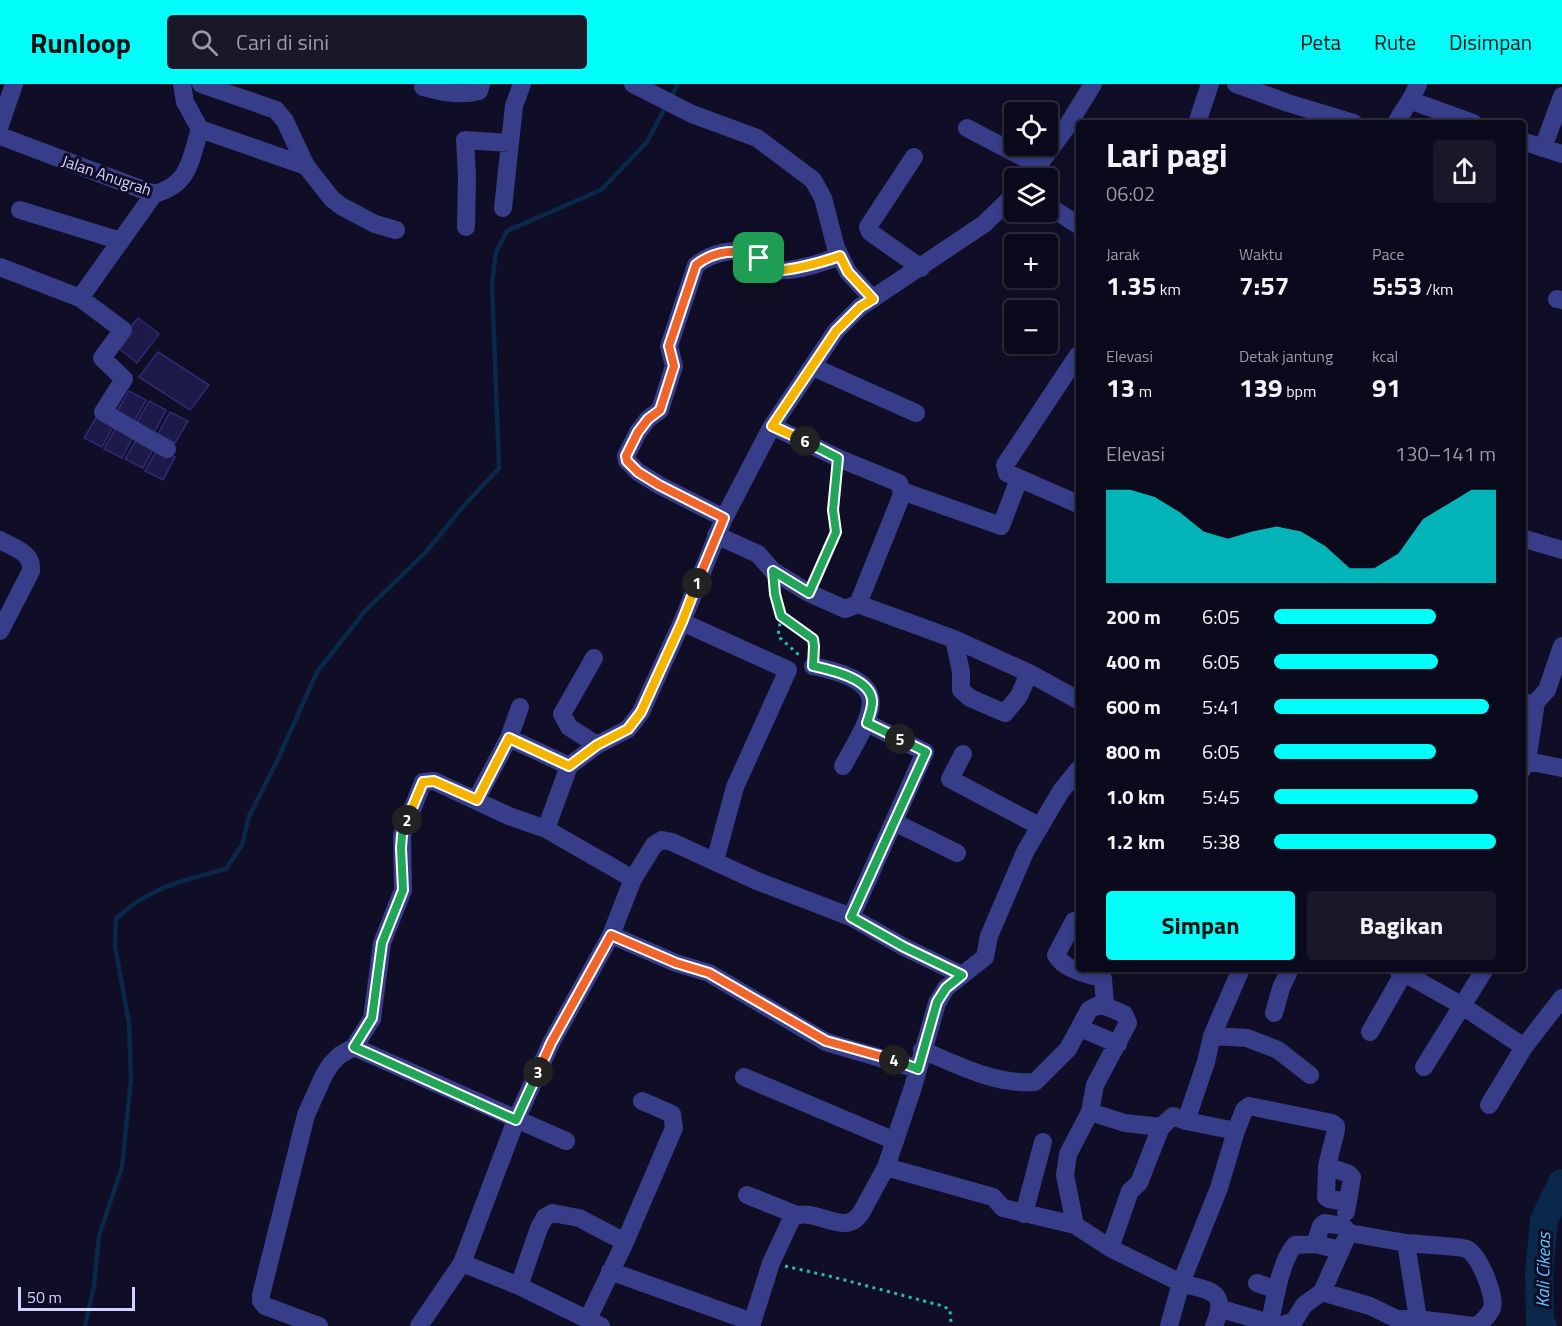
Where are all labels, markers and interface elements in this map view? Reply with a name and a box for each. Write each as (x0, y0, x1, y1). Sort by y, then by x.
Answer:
search box (167, 15, 587, 69)
text: Runloop (30, 21, 131, 64)
text: Cari di sini (236, 25, 329, 59)
icon: search (188, 26, 221, 59)
text: Peta (1300, 26, 1341, 58)
text: Rute (1374, 26, 1416, 58)
text: Disimpan (1449, 26, 1532, 58)
map controls (1004, 102, 1058, 354)
button: locate (1004, 102, 1058, 156)
text: Lari pagi (1106, 130, 1227, 180)
button: share (1433, 140, 1496, 203)
street label: Jalan Anugrah (59, 148, 155, 202)
button: layers (1004, 168, 1058, 222)
text: 06:02 (1106, 178, 1155, 209)
pin (733, 232, 784, 283)
button: + (1004, 234, 1058, 288)
icon: arrive (742, 241, 775, 274)
text: Jarak (1106, 242, 1140, 266)
text: Waktu (1239, 242, 1283, 266)
text: Pace (1372, 242, 1404, 266)
text: 1.35 (1106, 266, 1156, 305)
text: 7:57 (1239, 266, 1289, 305)
text: 5:53 (1372, 266, 1422, 305)
text: km (1156, 277, 1181, 301)
text: /km (1422, 277, 1454, 301)
button: − (1004, 300, 1058, 354)
text: Elevasi (1106, 344, 1153, 368)
text: Detak jantung (1239, 344, 1333, 368)
text: kcal (1372, 344, 1398, 368)
text: 13 (1106, 368, 1135, 407)
text: 139 (1239, 368, 1283, 407)
text: 91 (1372, 368, 1401, 407)
text: m (1135, 379, 1152, 403)
text: bpm (1283, 379, 1316, 403)
pin: 6 (790, 426, 820, 456)
text: 6 (801, 429, 809, 453)
text: Elevasi (1106, 438, 1165, 469)
text: 130–141 m (1395, 438, 1496, 469)
pin: 1 (682, 568, 712, 598)
text: 1 (693, 571, 701, 595)
text: 200 m (1106, 601, 1161, 632)
text: 6:05 (1202, 601, 1240, 632)
text: 400 m (1106, 646, 1161, 677)
text: 6:05 (1202, 646, 1240, 677)
text: 600 m (1106, 691, 1161, 722)
text: 5:41 (1202, 691, 1240, 722)
pin: 5 (885, 724, 915, 754)
text: 5 (896, 727, 904, 751)
text: 800 m (1106, 736, 1161, 767)
text: 6:05 (1202, 736, 1240, 767)
text: 1.0 km (1106, 781, 1165, 812)
text: 5:45 (1202, 781, 1240, 812)
pin: 2 (392, 805, 422, 835)
text: 2 (403, 808, 411, 832)
text: 1.2 km (1106, 826, 1165, 857)
text: 5:38 (1202, 826, 1240, 857)
button: Simpan (1106, 891, 1295, 960)
button: Bagikan (1307, 891, 1496, 960)
pin: 4 (879, 1045, 909, 1075)
text: 4 (890, 1048, 898, 1072)
pin: 3 (523, 1057, 553, 1087)
text: 3 (534, 1060, 542, 1084)
water label: Kali Cikeas (1529, 1231, 1557, 1308)
scale bar (18, 1284, 135, 1312)
text: 50 m (27, 1285, 62, 1309)

